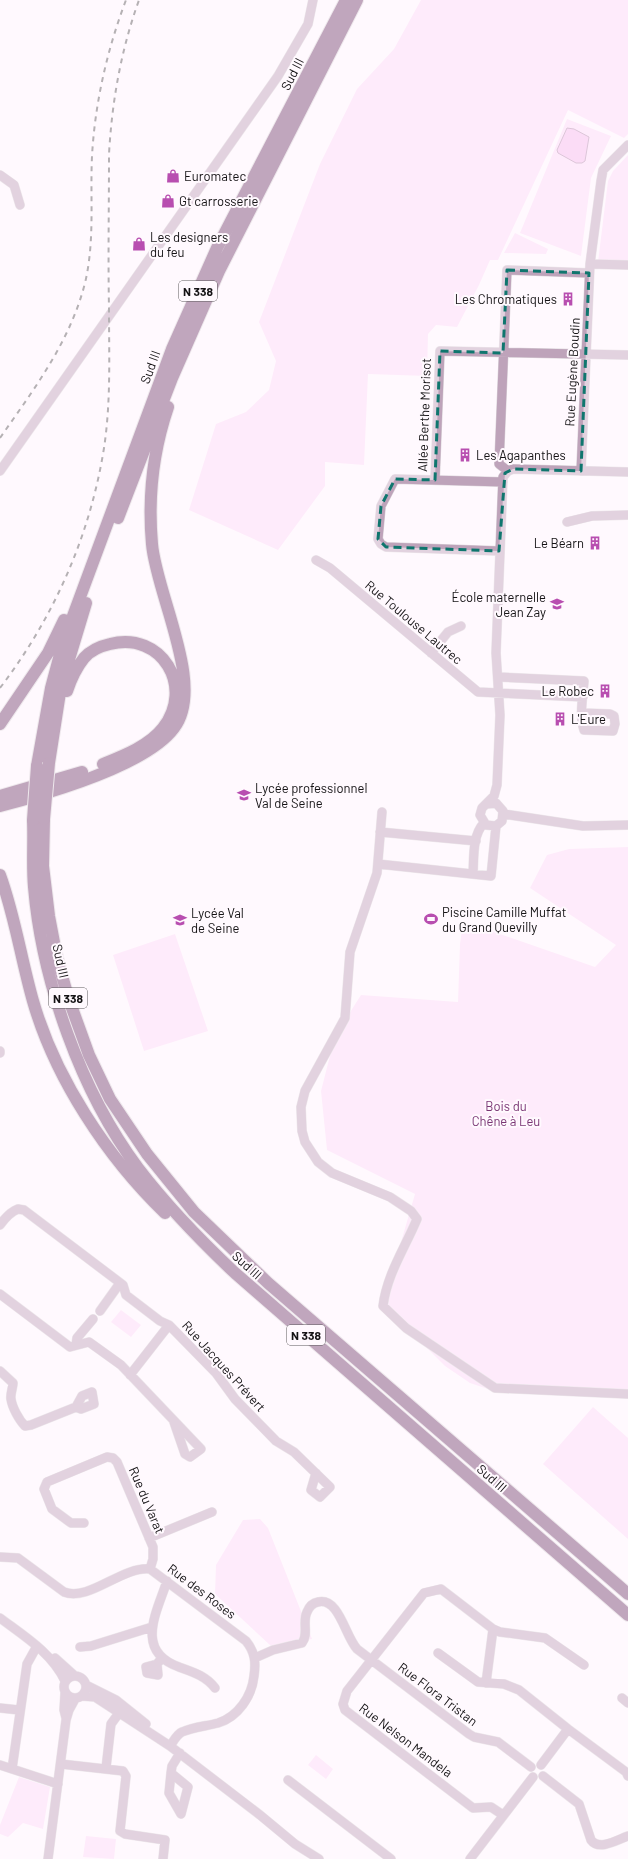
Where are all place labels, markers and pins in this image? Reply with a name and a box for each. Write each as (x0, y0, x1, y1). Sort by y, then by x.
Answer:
shop icon: Euromatec (165, 168, 181, 184)
place label: Euromatec (184, 168, 246, 184)
shop icon: Gt carrosserie (160, 193, 176, 209)
place label: Gt carrosserie (179, 193, 258, 209)
place label: Les designers du feu (150, 229, 228, 260)
shop icon: Les designers du feu (131, 236, 147, 252)
place label: Les Chromatiques (455, 291, 557, 307)
building icon: Les Chromatiques (560, 291, 576, 307)
building icon: Les Agapanthes (457, 447, 473, 463)
place label: Les Agapanthes (476, 447, 566, 463)
place label: Le Béarn (534, 535, 584, 551)
building icon: Le Béarn (587, 535, 603, 551)
place label: École maternelle Jean Zay (452, 589, 546, 620)
school or university icon: École maternelle Jean Zay (549, 596, 565, 612)
place label: Le Robec (541, 683, 594, 699)
building icon: Le Robec (597, 683, 613, 699)
building icon: L'Eure (552, 711, 568, 727)
place label: L'Eure (571, 711, 606, 727)
place label: Lycée professionnel Val de Seine (255, 780, 367, 811)
school or university icon: Lycée professionnel Val de Seine (236, 787, 252, 803)
place label: Piscine Camille Muffat du Grand Quevilly (442, 904, 566, 935)
place label: Lycée Val de Seine (191, 905, 244, 936)
sports icon: Piscine Camille Muffat du Grand Quevilly (423, 911, 439, 927)
school or university icon: Lycée Val de Seine (172, 912, 188, 928)

